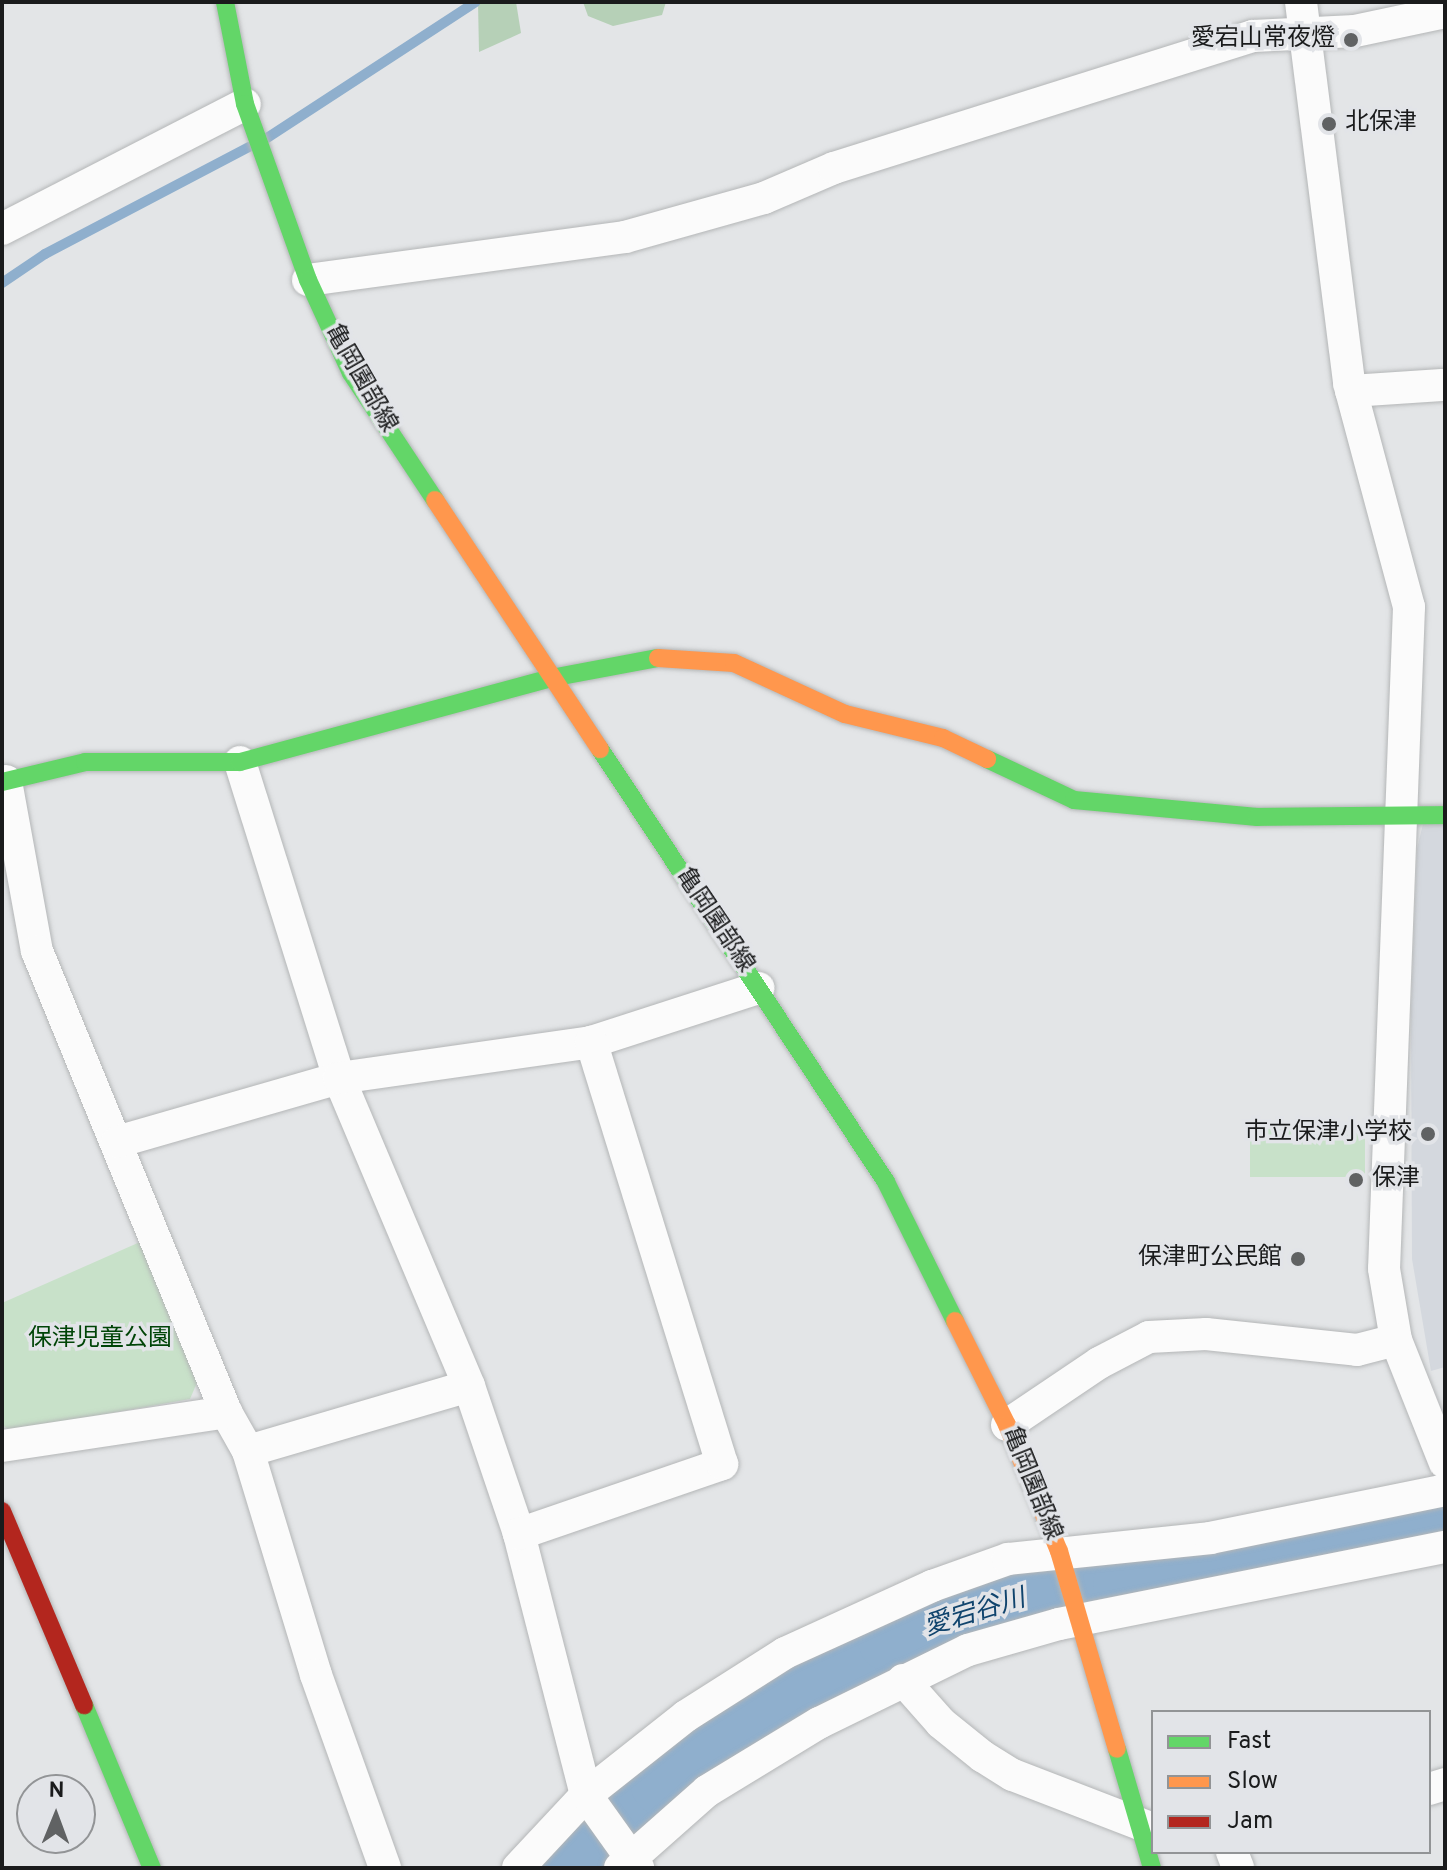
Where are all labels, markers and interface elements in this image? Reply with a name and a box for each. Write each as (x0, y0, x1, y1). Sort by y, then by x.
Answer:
place label: 愛宕山常夜燈 (1191, 26, 1335, 54)
marker: 愛宕山常夜燈 (1342, 31, 1360, 49)
place label: 北保津 (1345, 110, 1417, 138)
marker: 北保津 (1320, 115, 1338, 133)
street label: 亀岡園部線 (318, 320, 402, 438)
street label: 亀岡園部線 (669, 863, 759, 979)
place label: 市立保津小学校 (1244, 1120, 1412, 1148)
marker: 市立保津小学校 (1419, 1125, 1437, 1143)
place label: 保津 (1372, 1166, 1420, 1194)
marker: 保津 (1347, 1171, 1365, 1189)
place label: 保津町公民館 (1138, 1245, 1282, 1273)
marker: 保津町公民館 (1289, 1250, 1307, 1268)
park label: 保津児童公園 (28, 1326, 172, 1354)
street label: 亀岡園部線 (995, 1423, 1067, 1545)
water label: 愛宕谷川 (921, 1584, 1029, 1644)
legend (1151, 1710, 1431, 1854)
text: Fast (1227, 1727, 1271, 1757)
text: Slow (1227, 1767, 1278, 1797)
north arrow (16, 1774, 96, 1854)
text: N (48, 1778, 65, 1805)
text: Jam (1227, 1807, 1273, 1837)

